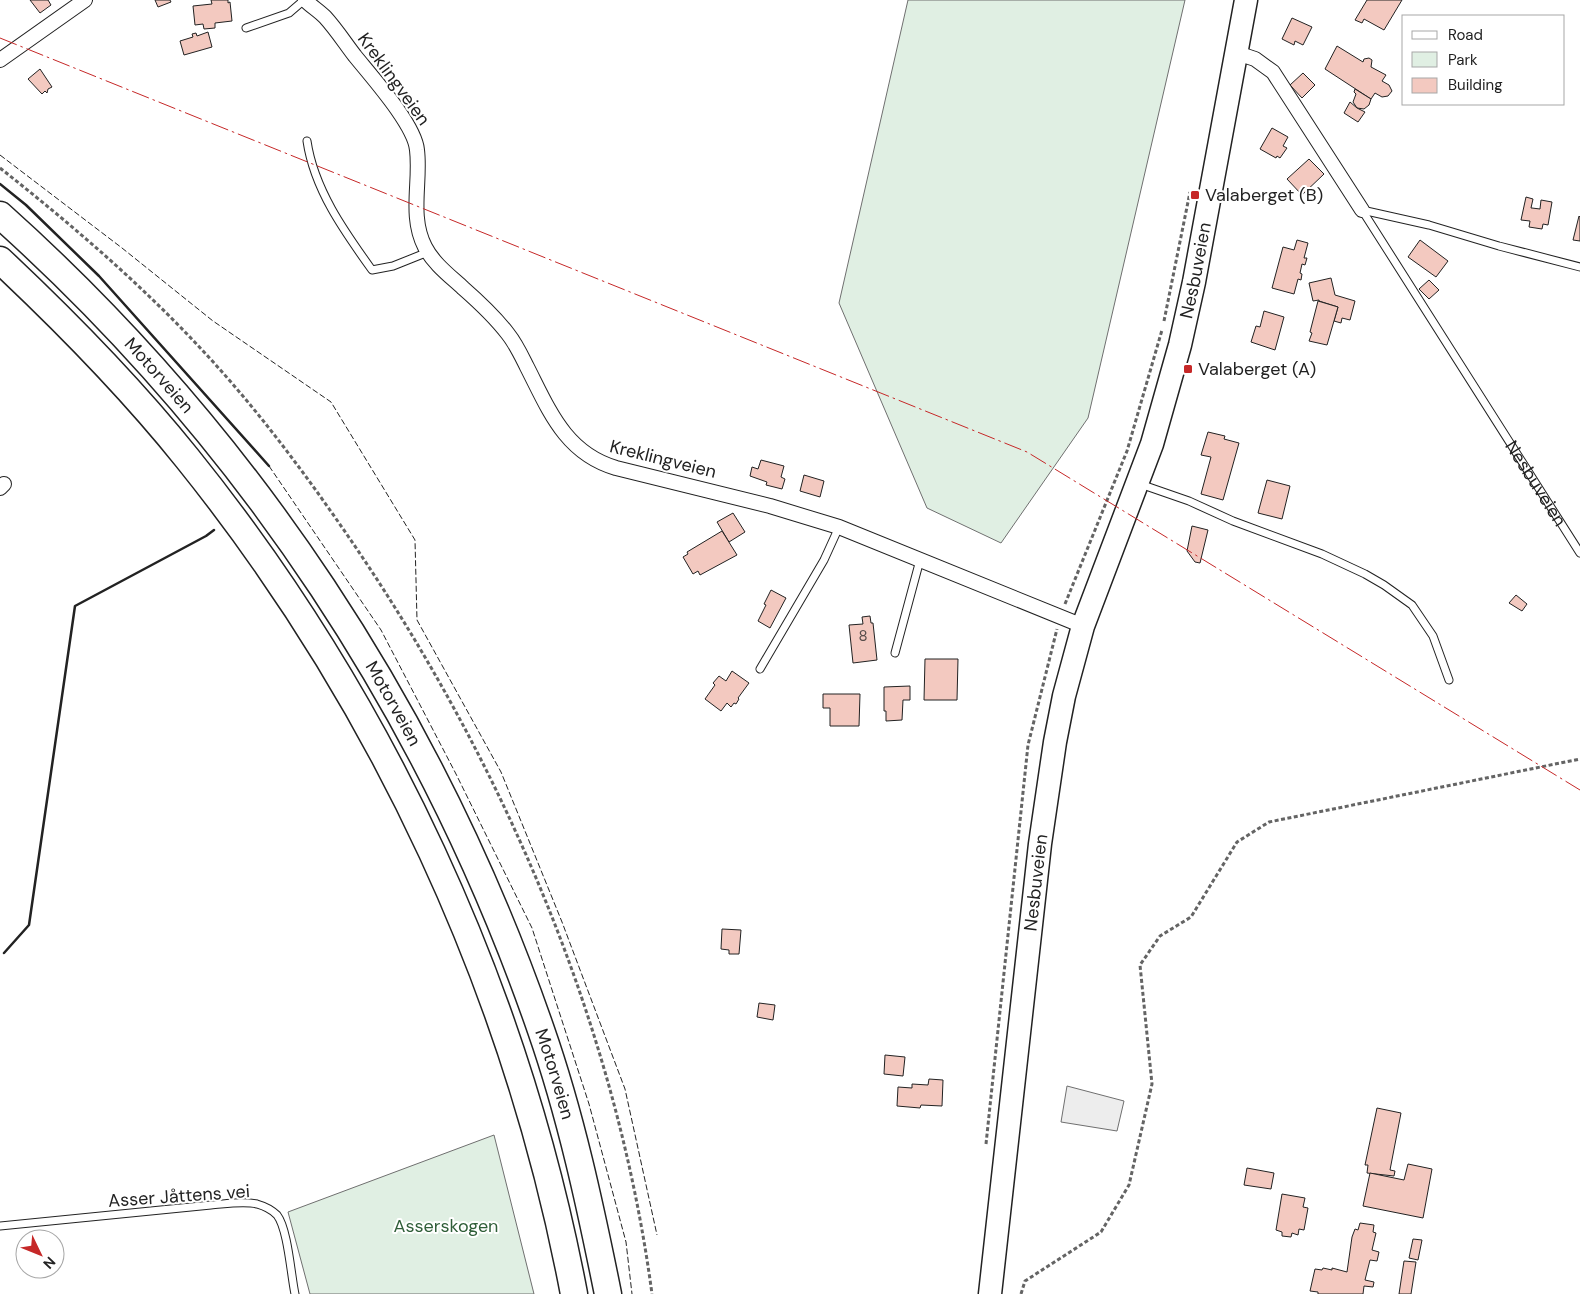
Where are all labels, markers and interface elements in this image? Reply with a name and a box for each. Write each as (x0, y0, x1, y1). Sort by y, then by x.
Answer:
legend (1402, 15, 1565, 105)
text: Road (1448, 25, 1483, 45)
street label: Kreklingveien (352, 28, 436, 130)
text: Park (1448, 50, 1478, 70)
text: Building (1448, 75, 1503, 95)
place label: Valaberget (B) (1205, 183, 1323, 207)
marker: Valaberget (B) (1189, 189, 1201, 201)
street label: Nesbuveien (1174, 220, 1217, 321)
street label: Motorveien (119, 332, 199, 418)
place label: Valaberget (A) (1198, 357, 1316, 381)
marker: Valaberget (A) (1182, 363, 1194, 375)
street label: Kreklingveien (607, 434, 719, 484)
street label: Nesbuveien (1500, 436, 1572, 531)
house number: 8 (858, 626, 868, 646)
street label: Motorveien (360, 657, 427, 750)
street label: Nesbuveien (1018, 832, 1053, 932)
street label: Motorveien (529, 1025, 580, 1122)
street label: Asser Jåttens vei (107, 1179, 251, 1213)
park label: Asserskogen (394, 1214, 498, 1238)
north arrow (15, 1229, 65, 1279)
text: N (39, 1253, 60, 1273)

